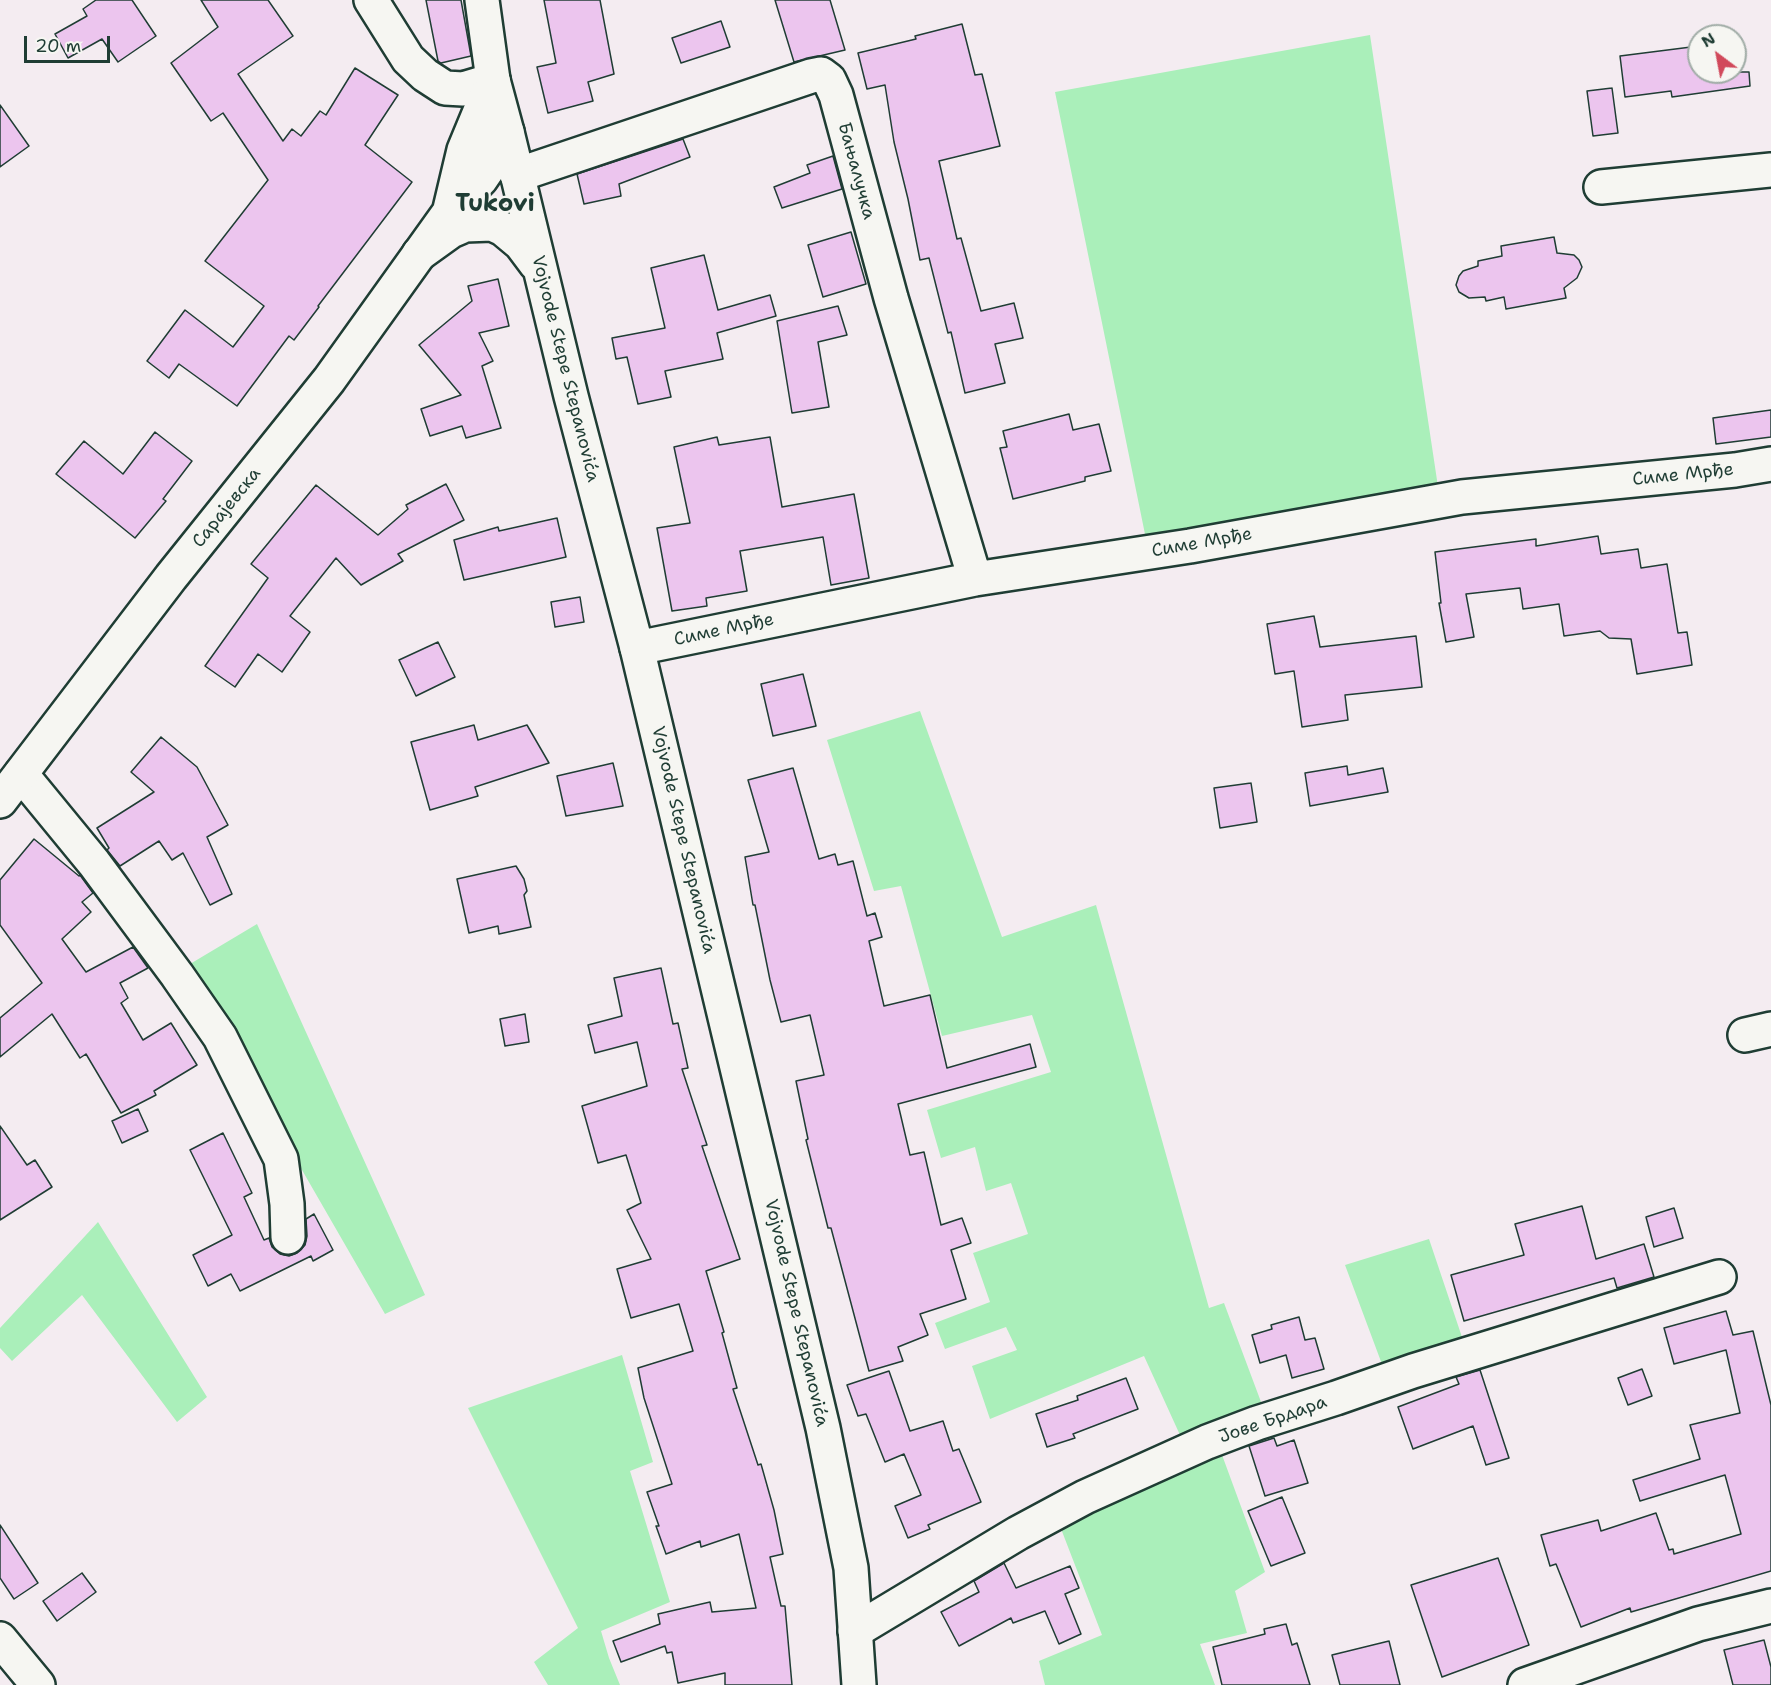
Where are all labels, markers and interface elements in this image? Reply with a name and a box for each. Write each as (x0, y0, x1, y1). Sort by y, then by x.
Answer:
scale bar (27, 24, 112, 62)
north arrow (1687, 24, 1747, 84)
text: N (1697, 28, 1719, 52)
text: 20 m (35, 34, 81, 58)
street label: Бањалучка (833, 120, 879, 222)
district label: Tukovi (455, 191, 535, 219)
street label: Vojvode Stepe Stepanovića (526, 254, 604, 484)
street label: Симе Мрђе (1631, 459, 1735, 491)
street label: Сарајевска (188, 464, 266, 552)
street label: Симе Мрђе (1150, 524, 1254, 562)
street label: Симе Мрђе (672, 609, 776, 651)
street label: Vojvode Stepe Stepanovića (646, 724, 720, 956)
street label: Vojvode Stepe Stepanovića (759, 1197, 833, 1429)
street label: Јове Брдара (1216, 1391, 1330, 1449)

